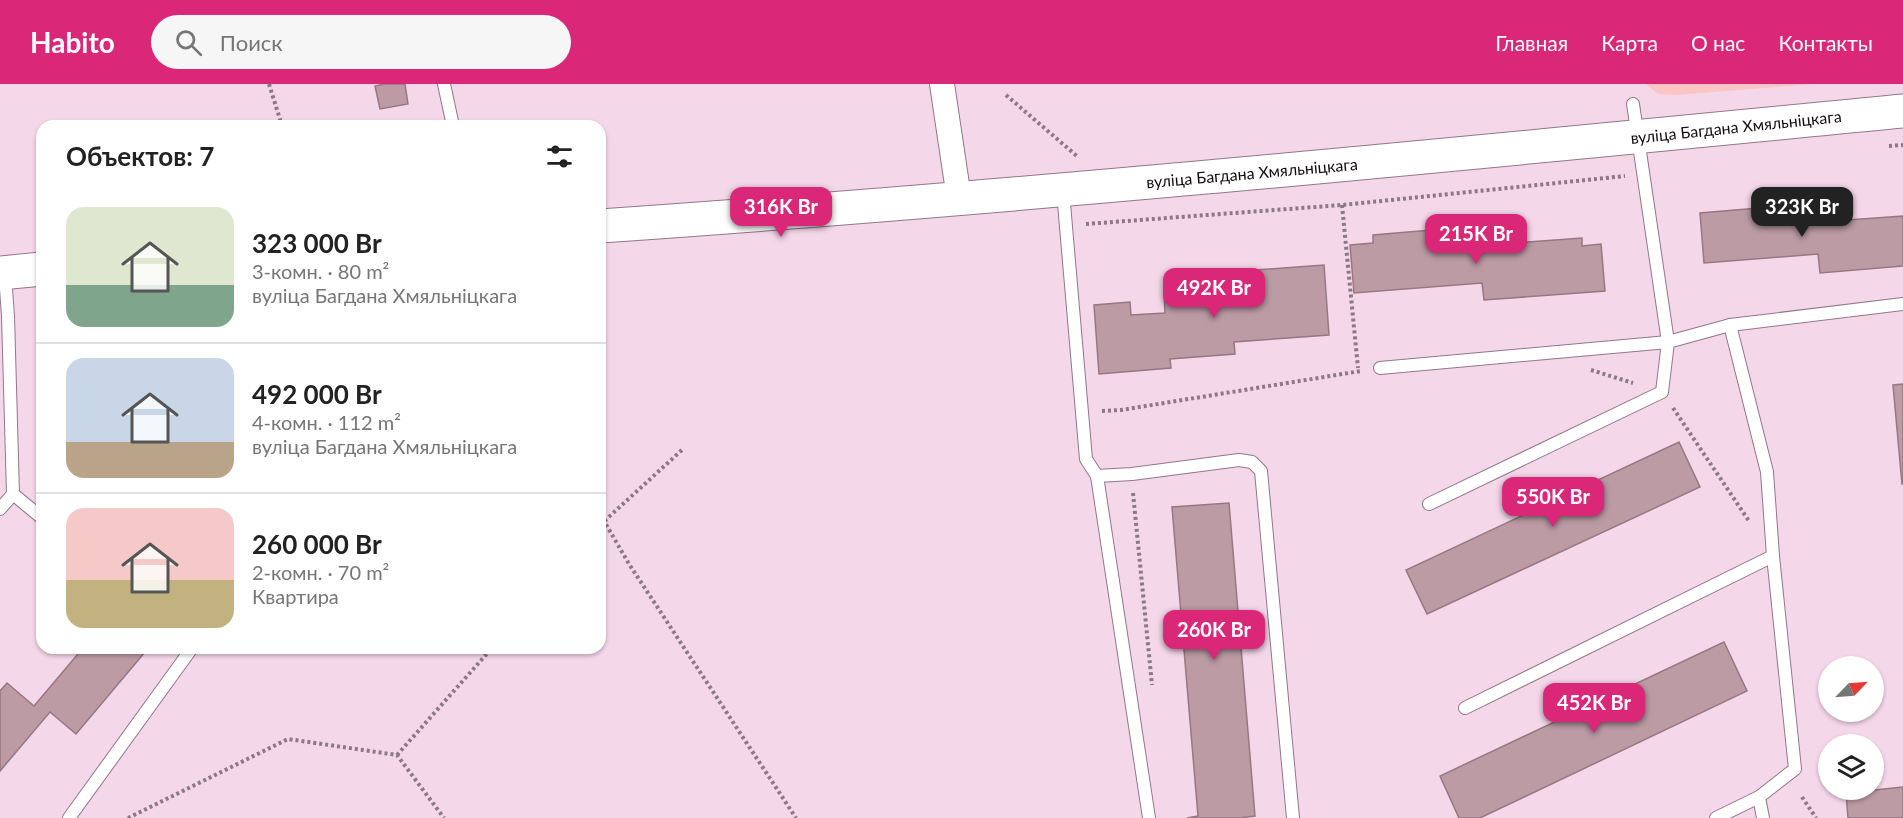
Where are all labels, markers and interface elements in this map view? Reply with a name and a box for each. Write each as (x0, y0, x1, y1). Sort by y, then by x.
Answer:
search box (151, 15, 571, 69)
text: Habito (30, 25, 115, 59)
icon: search (172, 26, 205, 59)
text: Поиск (220, 29, 283, 56)
text: Главная (1495, 30, 1568, 55)
text: Карта (1601, 30, 1658, 55)
text: О нас (1691, 30, 1745, 55)
text: Контакты (1778, 30, 1873, 55)
street label: вуліца Багдана Хмяльніцкага (1629, 106, 1842, 147)
text: Объектов: 7 (66, 140, 214, 172)
icon: filters (543, 140, 576, 173)
street label: вуліца Багдана Хмяльніцкага (1145, 154, 1358, 191)
pin: 316K Br (726, 187, 836, 238)
pin: 323K Br (1747, 187, 1857, 238)
text: 316K Br (744, 194, 818, 218)
text: 323K Br (1765, 194, 1839, 218)
pin: 215K Br (1421, 214, 1531, 265)
text: 215K Br (1439, 221, 1513, 245)
text: 323 000 Br (252, 227, 382, 259)
icon: home (114, 231, 186, 303)
text: 3-комн. · 80 m² (252, 259, 389, 283)
pin: 492K Br (1159, 268, 1269, 319)
text: 492K Br (1177, 275, 1251, 299)
text: вуліца Багдана Хмяльніцкага (252, 283, 517, 307)
text: 492 000 Br (252, 378, 382, 410)
icon: home (114, 382, 186, 454)
text: 4-комн. · 112 m² (252, 410, 401, 434)
text: вуліца Багдана Хмяльніцкага (252, 434, 517, 458)
pin: 550K Br (1498, 477, 1608, 528)
text: 550K Br (1516, 484, 1590, 508)
text: 260 000 Br (252, 528, 382, 560)
icon: home (114, 532, 186, 604)
text: 2-комн. · 70 m² (252, 560, 389, 584)
text: Квартира (252, 584, 339, 608)
pin: 260K Br (1159, 610, 1269, 661)
text: 260K Br (1177, 617, 1251, 641)
north arrow (1818, 656, 1884, 722)
map controls (1818, 656, 1884, 800)
pin: 452K Br (1539, 683, 1649, 734)
text: 452K Br (1557, 690, 1631, 714)
button: layers (1818, 734, 1884, 800)

